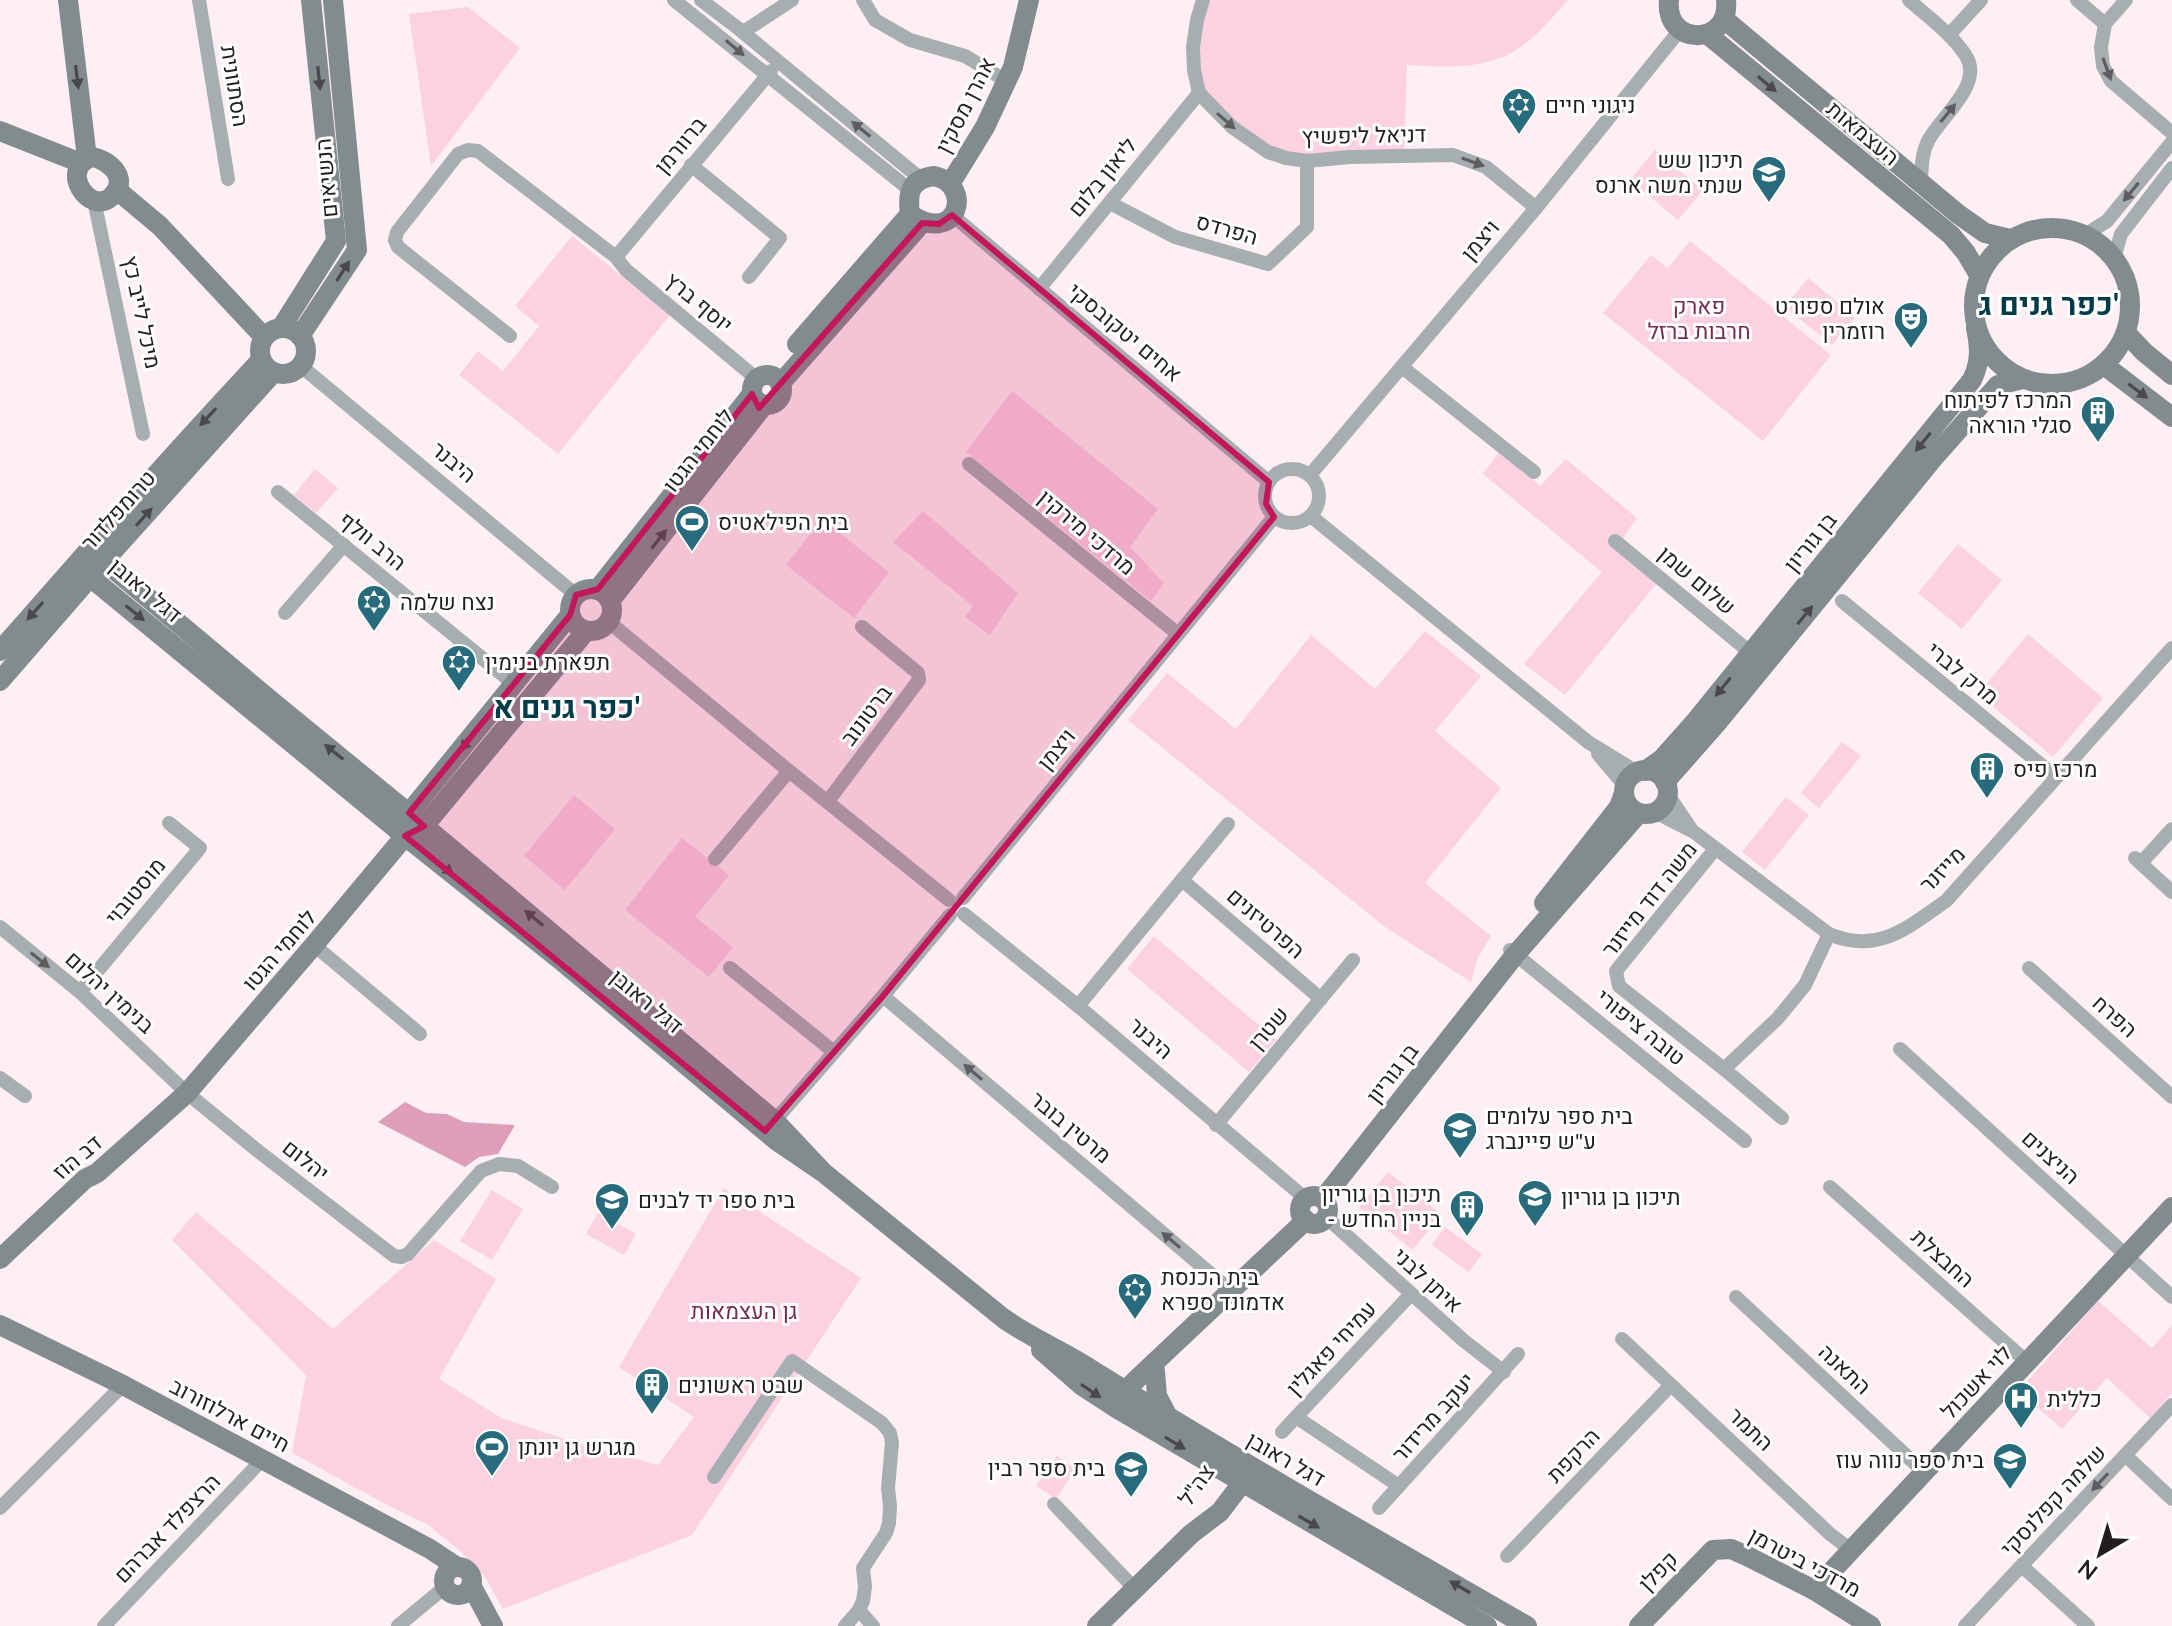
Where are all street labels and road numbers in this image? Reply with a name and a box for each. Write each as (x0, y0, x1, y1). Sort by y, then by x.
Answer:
street label: הסתוונית (216, 43, 255, 129)
street label: אהרן מסקין (929, 52, 1000, 157)
street label: העצמאות (1822, 95, 1905, 171)
street label: ברוורמן (648, 110, 712, 179)
street label: דניאל ליפשיץ (1301, 120, 1427, 149)
street label: ליאון בלום (1062, 132, 1142, 222)
street label: הנשיאים (309, 137, 342, 219)
street label: הפרדס (1193, 207, 1261, 250)
street label: ויצמן (1455, 214, 1505, 266)
street label: מיכל לייב כץ (117, 253, 168, 371)
street label: יוסף ברץ (660, 266, 739, 338)
street label: אחים יטקובסקי (1063, 276, 1188, 387)
street label: לוחמי הגטו (657, 402, 739, 497)
street label: היבנר (427, 435, 482, 488)
street label: טרומפלדור (75, 464, 161, 555)
street label: מרדכי מירקין (1033, 483, 1141, 580)
street label: הרב וולף (334, 505, 412, 576)
street label: בן גוריון (1777, 506, 1842, 577)
street label: שלום שמן (1653, 540, 1741, 620)
street label: דגל ראובן (105, 552, 188, 628)
street label: מרק לברי (1922, 636, 2005, 710)
street label: ברטונוב (834, 679, 897, 750)
street label: ויצמן (1031, 723, 1080, 775)
street label: משה דוד מייזנר (1595, 836, 1702, 962)
street label: מייזנר (1913, 840, 1970, 897)
street label: מוסטובוי (99, 852, 170, 930)
street label: הפרטיזנים (1222, 882, 1311, 964)
street label: לוחמי הגטו (236, 904, 321, 996)
street label: בנימין יהלום (60, 945, 161, 1039)
street label: דגל ראובן (606, 963, 689, 1039)
street label: טובה ציפורי (1591, 983, 1691, 1071)
street label: הפרח (2087, 989, 2143, 1043)
street label: שטרן (1242, 1001, 1293, 1055)
street label: היבנר (1124, 1011, 1179, 1064)
street label: בן גוריון (1360, 1037, 1424, 1108)
street label: מרטין בובר (1025, 1085, 1117, 1168)
street label: הניצנים (2017, 1124, 2086, 1189)
street label: דב הוז (47, 1128, 107, 1185)
street label: יהלום (278, 1133, 335, 1186)
street label: החבצלת (1906, 1223, 1980, 1293)
street label: איתן לבני (1388, 1242, 1469, 1318)
street label: עמיחי פאגלין (1280, 1295, 1381, 1401)
street label: התאנה (1814, 1338, 1877, 1400)
street label: לוי אשכול (1935, 1339, 2017, 1424)
street label: יעקב מרידור (1386, 1367, 1480, 1467)
street label: חיים ארלוזורוב (166, 1372, 295, 1457)
street label: התמר (1723, 1401, 1779, 1456)
street label: הרקפת (1540, 1422, 1605, 1487)
street label: דגל ראובן (1242, 1425, 1330, 1492)
street label: שלמה קפלנסקי (1994, 1438, 2111, 1561)
street label: צה"ל (1172, 1459, 1219, 1511)
street label: הרצפלד אברהם (108, 1467, 225, 1588)
street label: מרדכי ביטרמן (1745, 1521, 1866, 1602)
street label: קפלן (1632, 1545, 1683, 1596)

